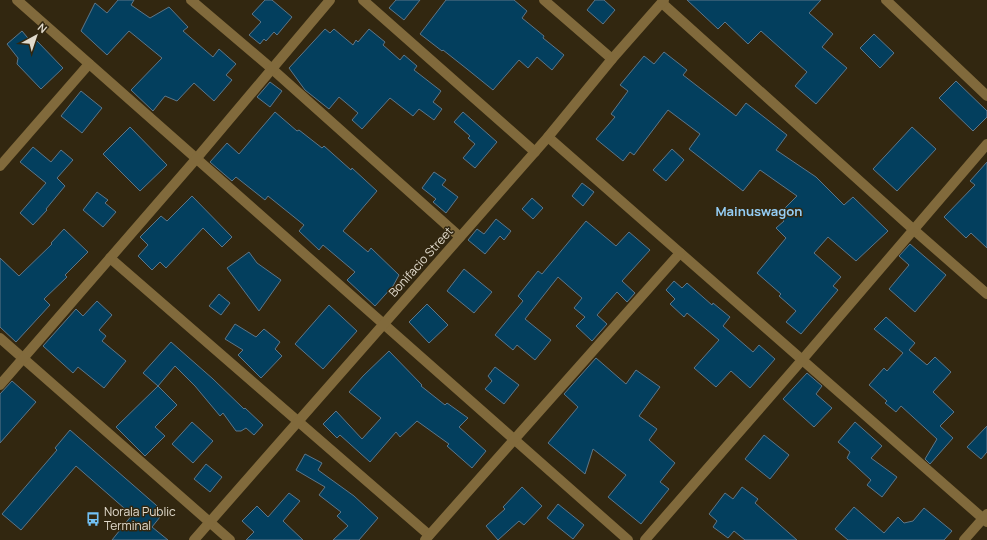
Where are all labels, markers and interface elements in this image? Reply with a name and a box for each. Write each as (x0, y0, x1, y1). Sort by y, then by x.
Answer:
north arrow (16, 16, 56, 56)
text: N (35, 20, 51, 36)
district label: Mainuswagon (716, 202, 803, 220)
street label: Bonifacio Street (384, 223, 457, 300)
place label: Norala Public Terminal (104, 503, 176, 534)
bus stop icon: Norala Public Terminal (85, 511, 101, 527)

